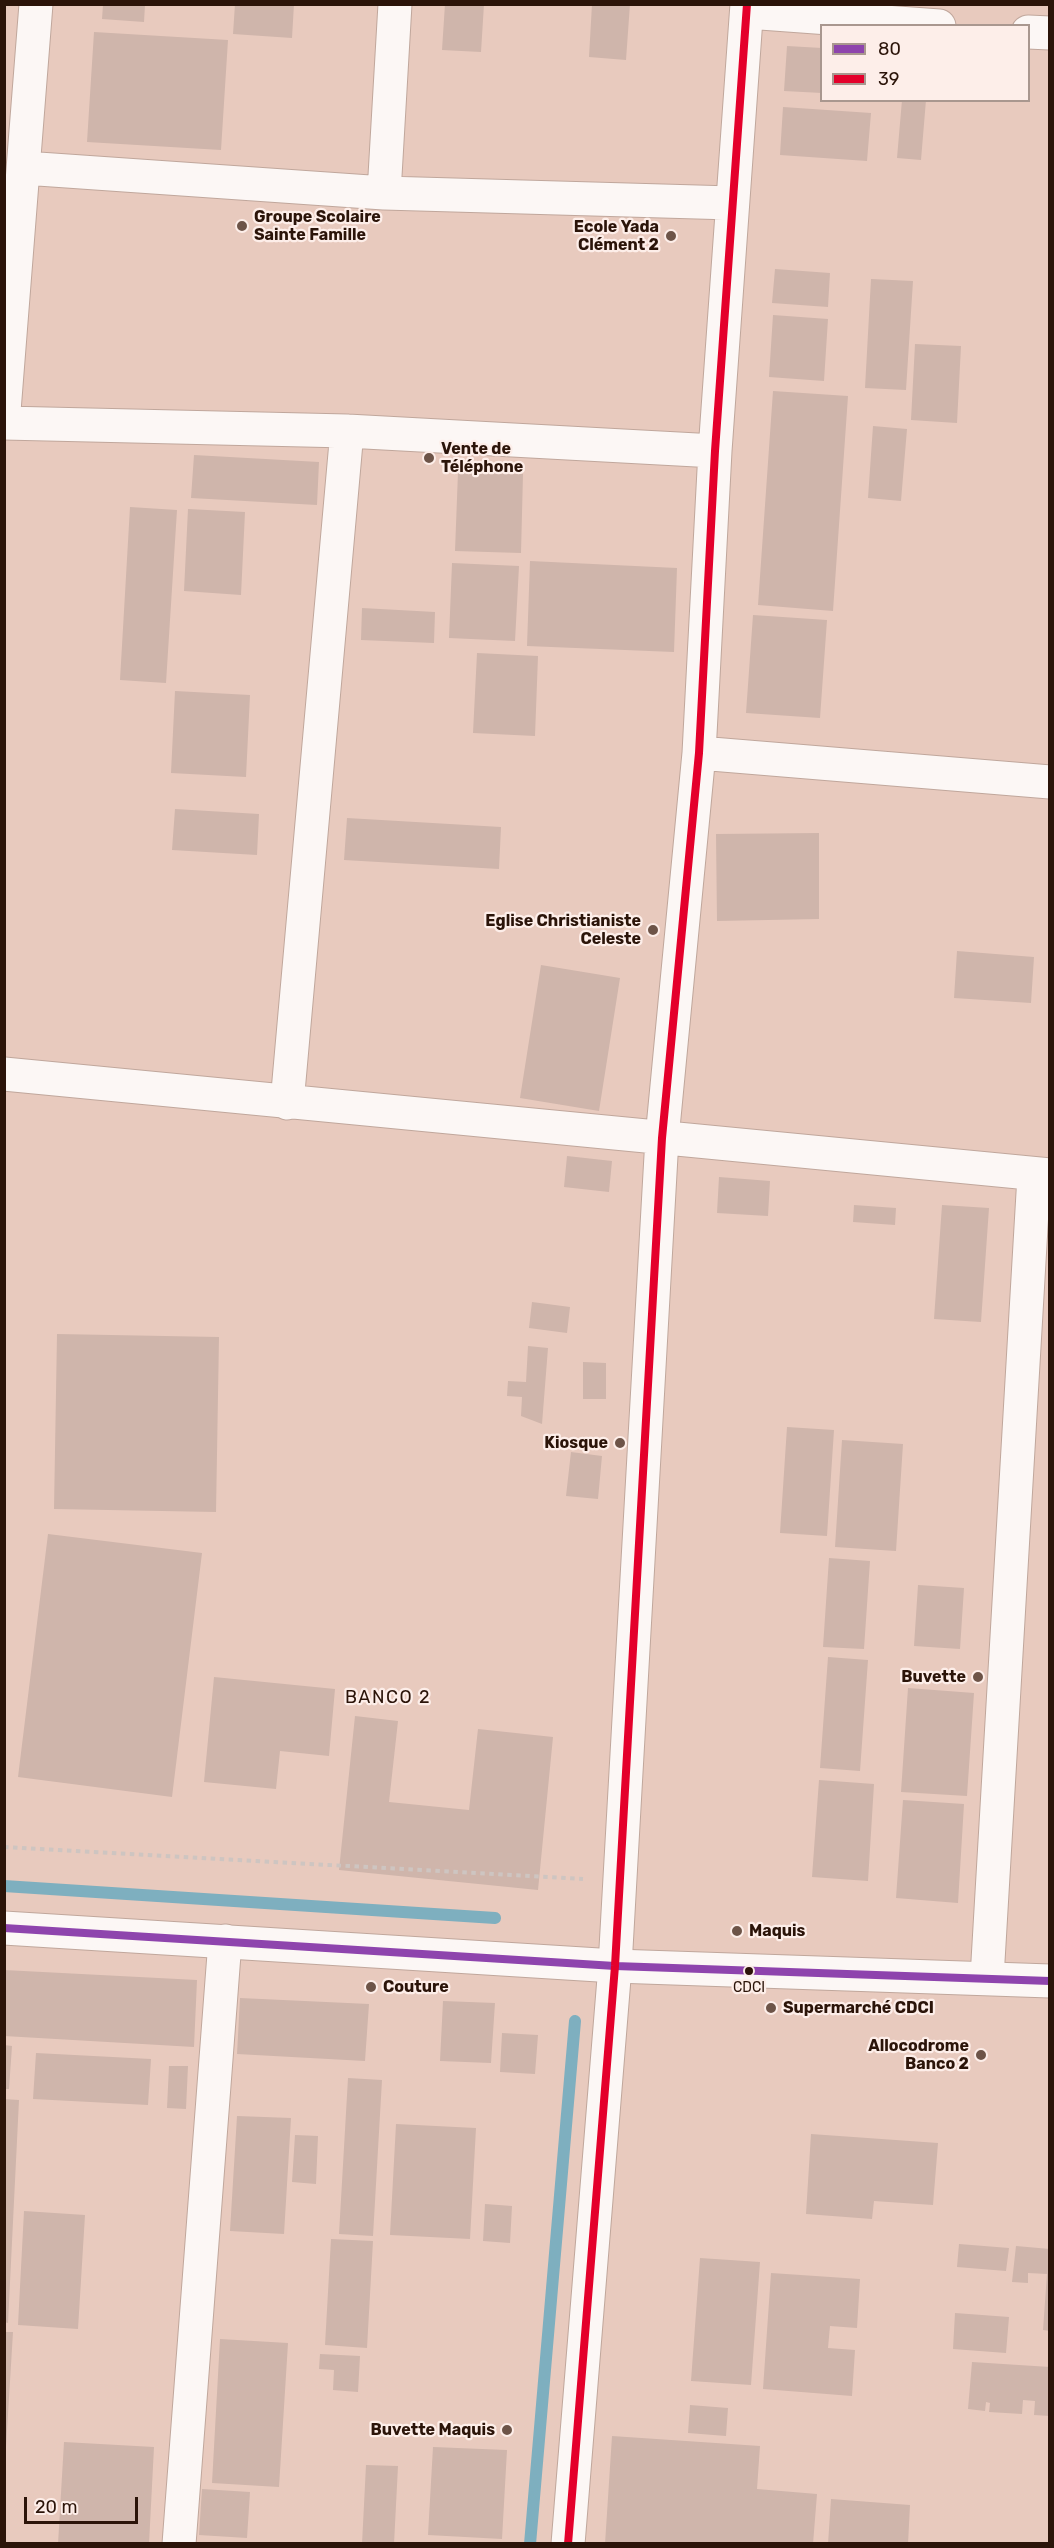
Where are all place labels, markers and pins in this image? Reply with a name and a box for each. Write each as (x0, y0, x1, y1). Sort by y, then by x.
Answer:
place label: Groupe Scolaire Sainte Famille (254, 207, 381, 245)
place label: Ecole Yada Clément 2 (574, 217, 659, 255)
marker: Groupe Scolaire Sainte Famille (235, 219, 249, 233)
marker: Ecole Yada Clément 2 (664, 229, 678, 243)
place label: Vente de Téléphone (441, 439, 523, 477)
marker: Vente de Téléphone (422, 451, 436, 465)
place label: Eglise Christianiste Celeste (485, 911, 641, 949)
marker: Eglise Christianiste Celeste (646, 923, 660, 937)
place label: Kiosque (544, 1433, 608, 1453)
marker: Kiosque (613, 1436, 627, 1450)
place label: Buvette (901, 1667, 966, 1687)
marker: Buvette (971, 1670, 985, 1684)
place label: Maquis (749, 1921, 805, 1941)
marker: Maquis (730, 1924, 744, 1938)
marker: CDCI (743, 1965, 755, 1977)
place label: Couture (383, 1977, 449, 1997)
marker: Couture (364, 1980, 378, 1994)
place label: CDCI (733, 1980, 765, 1996)
place label: Supermarché CDCI (783, 1998, 934, 2018)
marker: Supermarché CDCI (764, 2001, 778, 2015)
place label: Allocodrome Banco 2 (868, 2036, 969, 2074)
marker: Allocodrome Banco 2 (974, 2048, 988, 2062)
place label: Buvette Maquis (370, 2420, 495, 2440)
marker: Buvette Maquis (500, 2423, 514, 2437)

